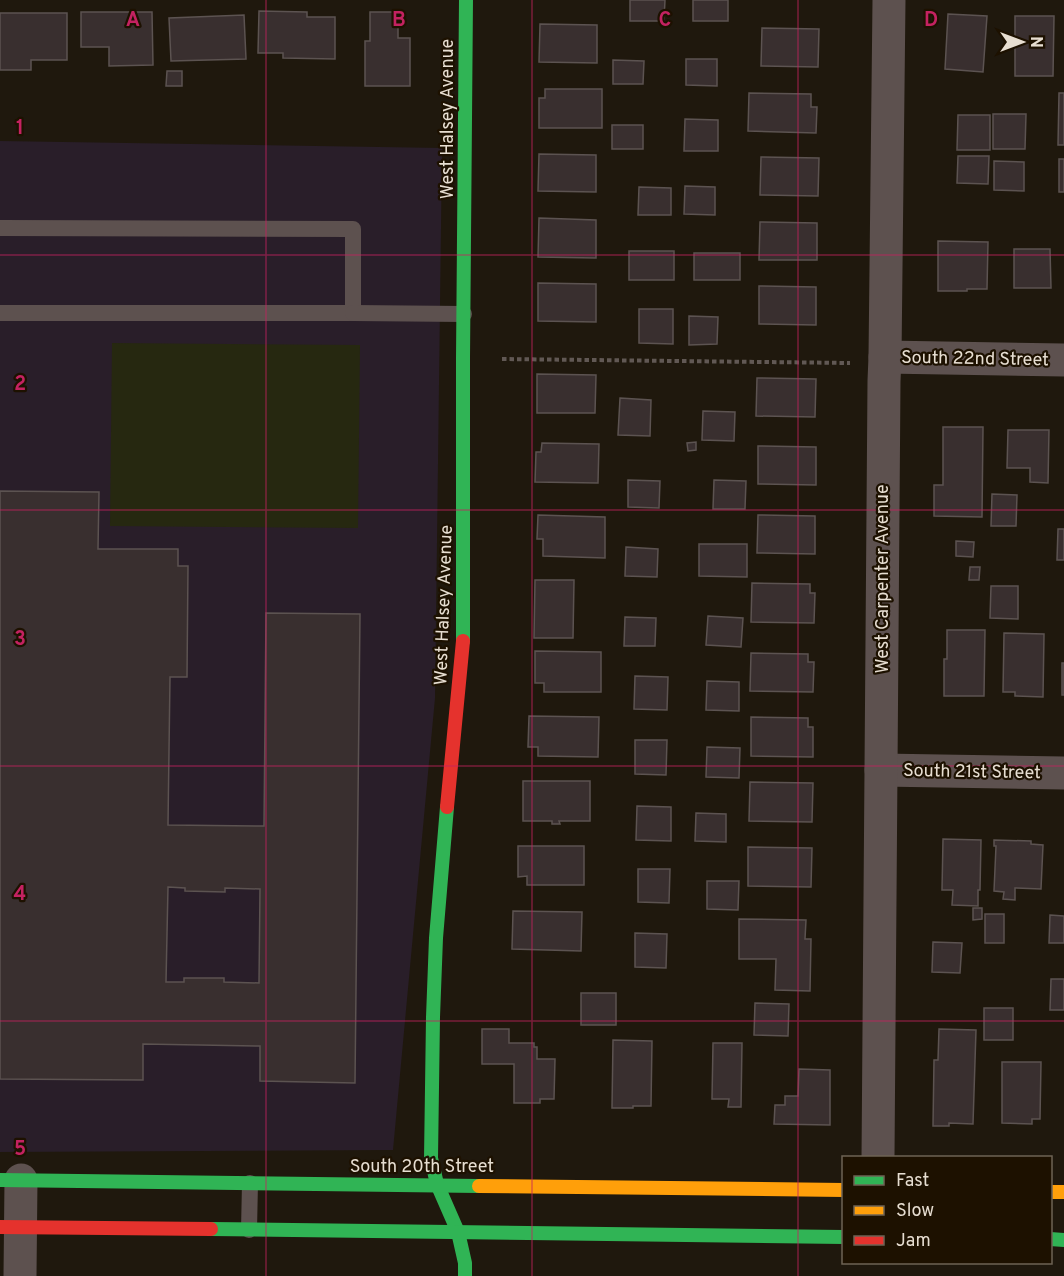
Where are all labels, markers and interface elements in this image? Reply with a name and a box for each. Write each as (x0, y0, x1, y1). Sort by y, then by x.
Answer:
text: A (126, 8, 140, 34)
text: B (392, 8, 406, 34)
text: C (659, 8, 671, 34)
text: D (924, 8, 938, 34)
north arrow (992, 12, 1052, 72)
text: N (1025, 36, 1045, 48)
street label: West Halsey Avenue (437, 39, 460, 199)
text: 1 (16, 116, 24, 142)
street label: South 22nd Street (901, 347, 1049, 372)
text: 2 (14, 372, 26, 398)
street label: West Carpenter Avenue (872, 484, 895, 674)
street label: West Halsey Avenue (430, 524, 459, 686)
text: 3 (14, 627, 26, 653)
street label: South 21st Street (903, 760, 1041, 785)
text: 4 (14, 882, 26, 908)
text: 5 (14, 1137, 26, 1163)
street label: South 20th Street (350, 1156, 494, 1179)
legend (842, 1156, 1052, 1264)
text: Fast (896, 1170, 929, 1193)
text: Slow (896, 1200, 934, 1223)
text: Jam (896, 1230, 931, 1253)

